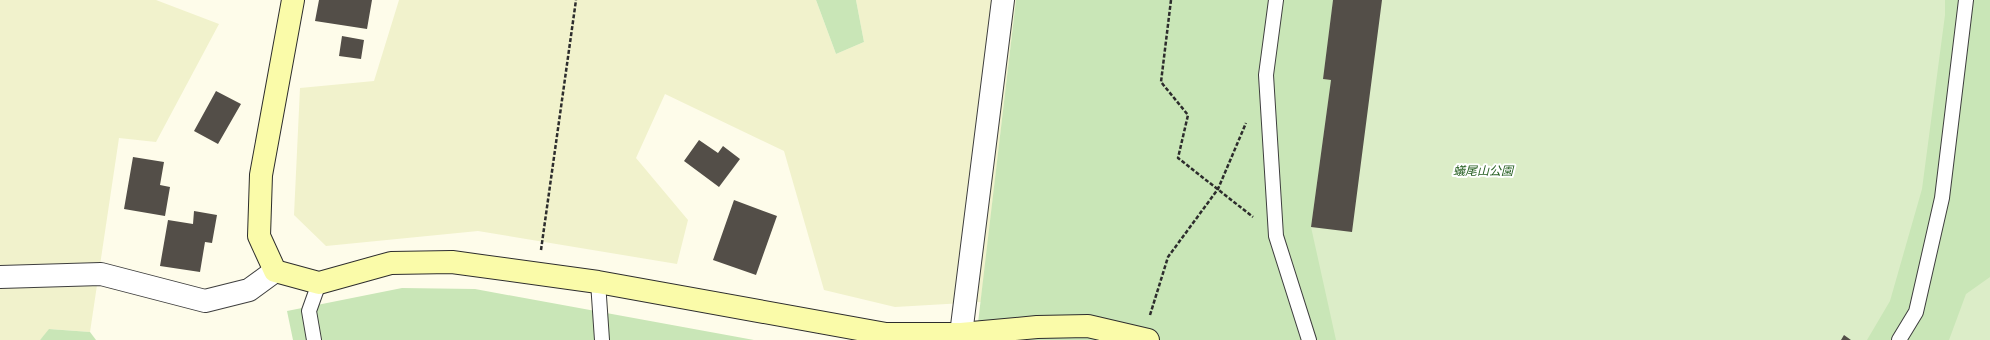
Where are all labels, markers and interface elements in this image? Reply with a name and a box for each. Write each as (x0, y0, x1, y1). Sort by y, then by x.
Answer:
park label: 蟻尾山公園 (1453, 163, 1515, 178)

